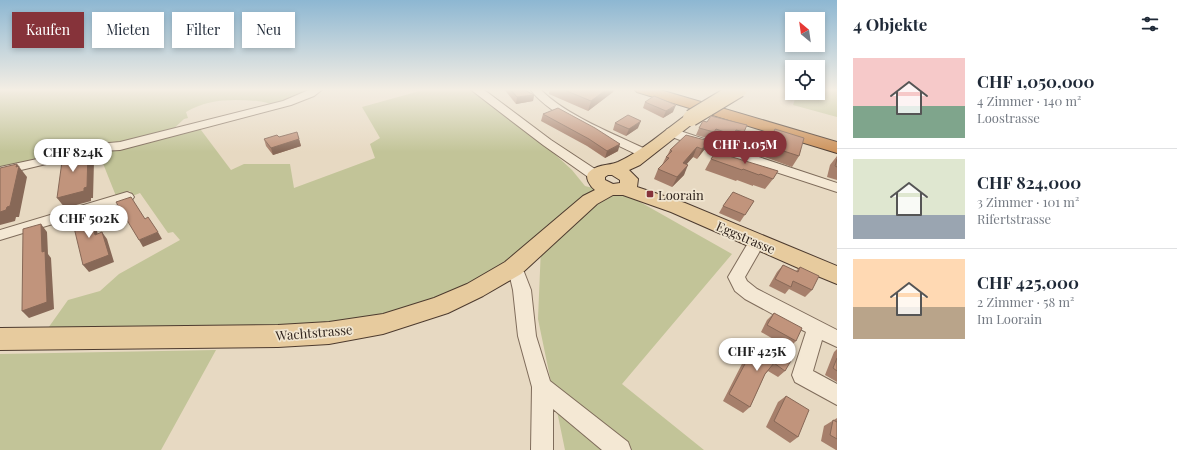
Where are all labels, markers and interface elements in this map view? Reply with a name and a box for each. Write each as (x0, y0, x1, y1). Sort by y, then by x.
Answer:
chip: Kaufen (12, 12, 84, 48)
chip: Mieten (92, 12, 164, 48)
chip: Filter (172, 12, 234, 48)
chip: Neu (242, 12, 295, 48)
north arrow (785, 12, 825, 52)
map controls (785, 12, 825, 100)
text: 4 Objekte (853, 13, 927, 35)
icon: filters (1139, 13, 1161, 35)
button: locate (785, 60, 825, 100)
text: CHF 1,050,000 (977, 70, 1095, 92)
icon: home (885, 74, 933, 122)
text: 4 Zimmer · 140 m² (977, 92, 1081, 109)
text: Loostrasse (977, 109, 1040, 126)
pin: CHF 1.05M (699, 131, 791, 165)
text: CHF 1.05M (713, 135, 777, 152)
pin: CHF 824K (32, 139, 114, 173)
text: CHF 824K (43, 143, 103, 160)
text: CHF 824,000 (977, 171, 1081, 193)
icon: home (885, 175, 933, 223)
place label: Loorain (658, 186, 704, 203)
marker: Loorain (645, 189, 655, 199)
text: 3 Zimmer · 101 m² (977, 193, 1079, 210)
pin: CHF 502K (48, 205, 130, 239)
text: CHF 502K (59, 209, 119, 226)
text: Rifertstrasse (977, 210, 1051, 227)
street label: Eggstrasse (714, 217, 778, 257)
text: CHF 425,000 (977, 271, 1079, 293)
icon: home (885, 275, 933, 323)
text: 2 Zimmer · 58 m² (977, 293, 1074, 310)
text: Im Loorain (977, 310, 1042, 327)
street label: Wachtstrasse (274, 320, 354, 344)
pin: CHF 425K (716, 338, 798, 372)
text: CHF 425K (728, 342, 786, 359)

